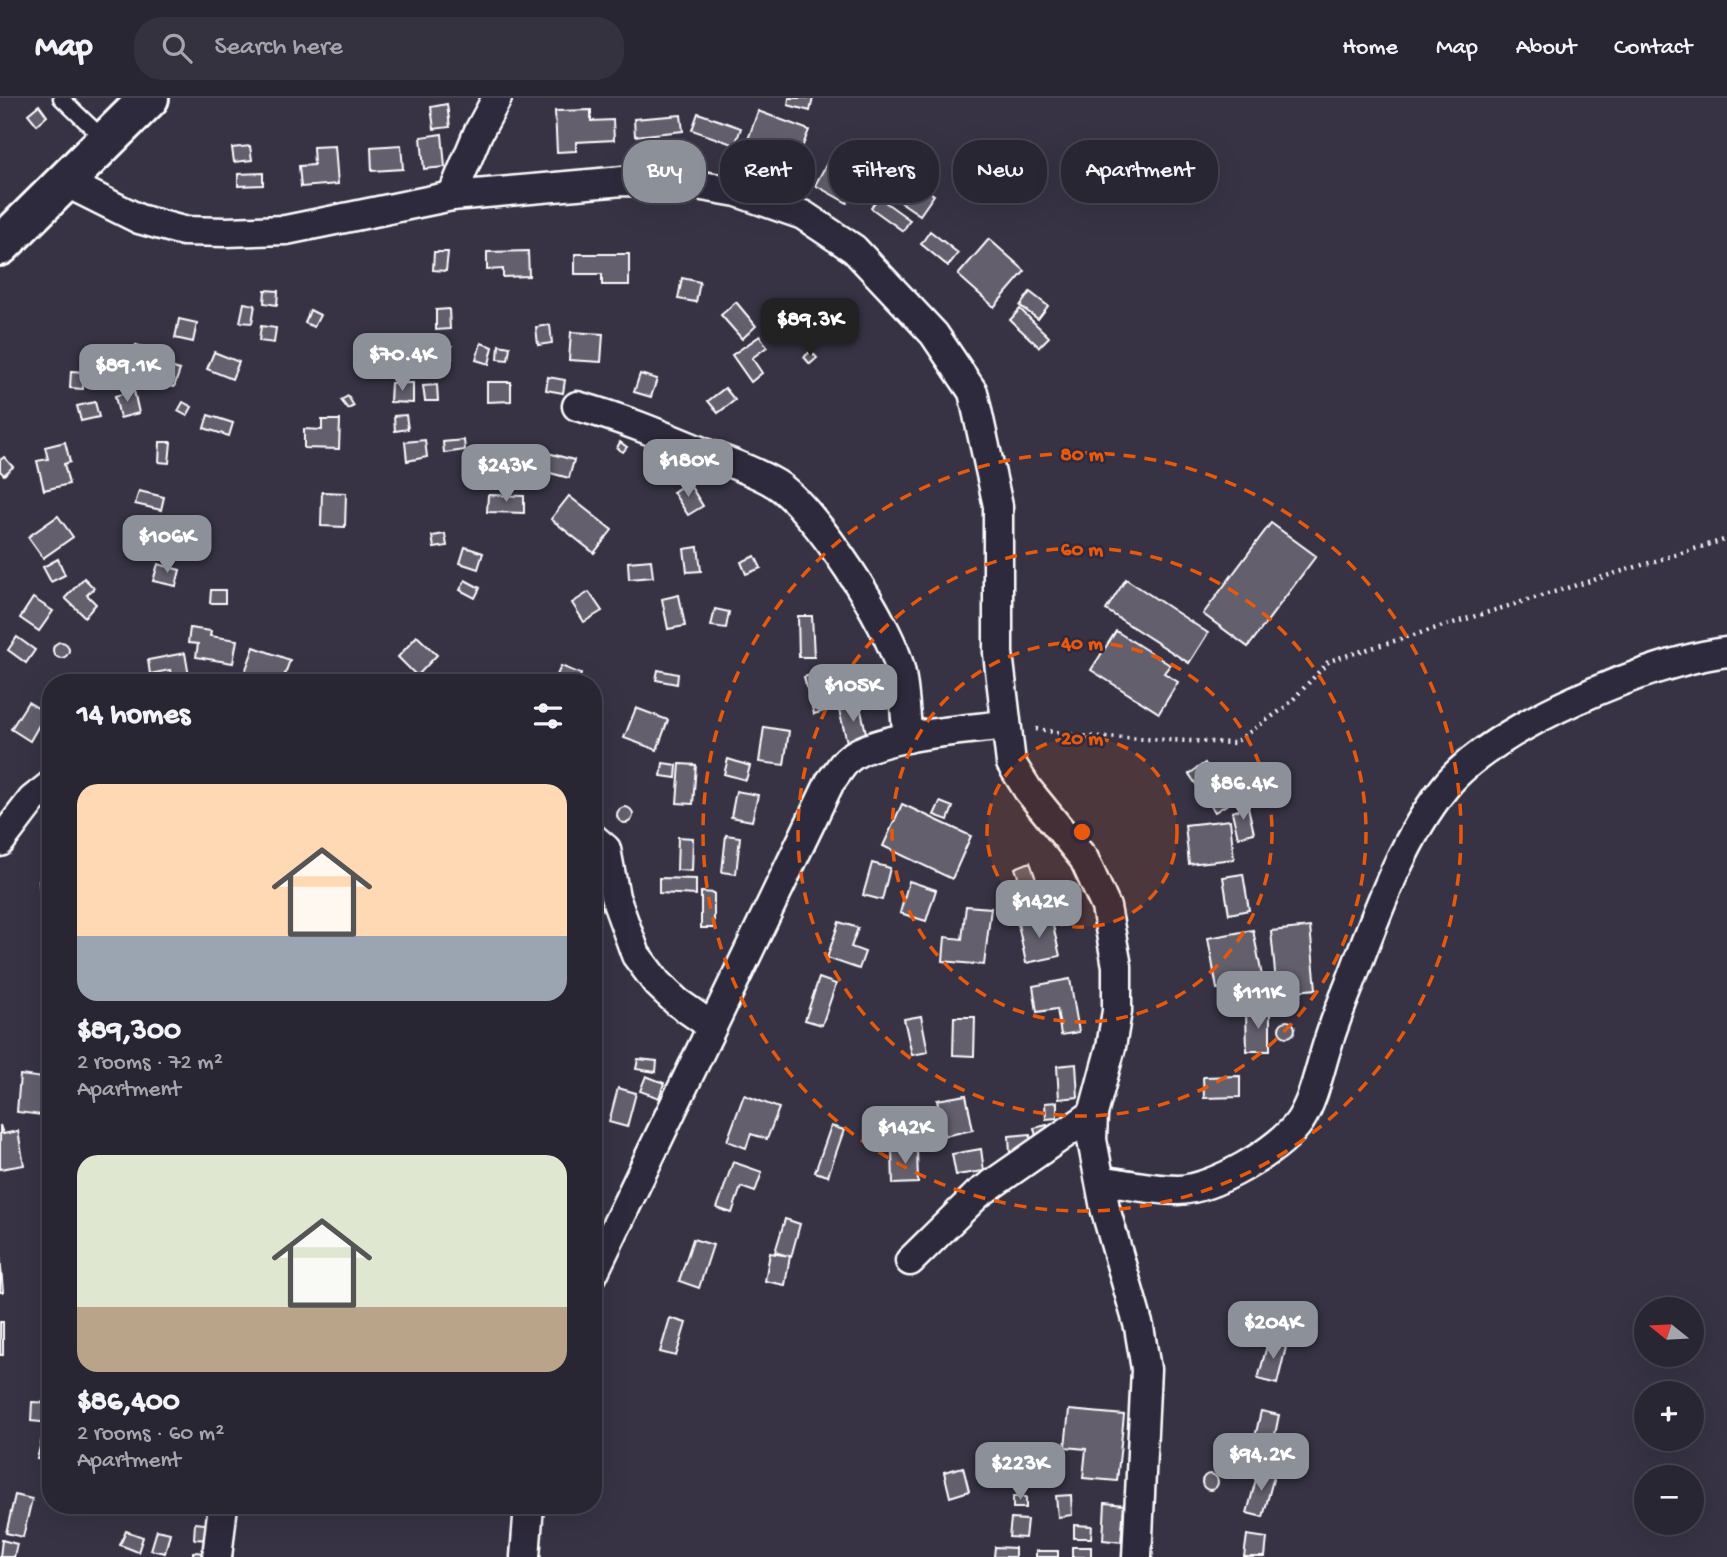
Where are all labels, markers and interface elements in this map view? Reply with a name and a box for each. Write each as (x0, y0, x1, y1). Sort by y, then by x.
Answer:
search box (134, 17, 624, 80)
text: Map (35, 29, 92, 67)
icon: search (158, 29, 196, 67)
text: Search here (214, 33, 343, 64)
text: Home (1342, 34, 1398, 63)
text: Map (1436, 34, 1478, 63)
text: About (1516, 34, 1576, 63)
text: Contact (1614, 34, 1692, 63)
chip: Buy (623, 140, 706, 203)
chip: Rent (720, 140, 815, 203)
chip: Filters (829, 140, 939, 203)
chip: New (953, 140, 1047, 203)
chip: Apartment (1061, 140, 1218, 203)
pin: $89.3K (753, 299, 867, 358)
text: $89.3K (777, 307, 843, 334)
pin: $70.4K (345, 334, 459, 393)
text: $70.4K (369, 342, 435, 369)
pin: $89.1K (70, 344, 184, 404)
text: $89.1K (95, 353, 159, 380)
pin: $180K (639, 440, 737, 499)
pin: $243K (457, 444, 555, 504)
text: 80 m (1060, 444, 1104, 469)
text: $180K (659, 448, 717, 475)
text: $243K (477, 453, 535, 480)
pin: $106K (118, 516, 216, 575)
text: $106K (138, 524, 196, 551)
text: 60 m (1061, 539, 1103, 564)
text: 40 m (1060, 633, 1103, 658)
pin: $105K (804, 664, 902, 724)
text: $105K (824, 673, 882, 700)
icon: filters (529, 697, 567, 735)
text: 14 homes (77, 699, 190, 734)
text: 20 m (1061, 728, 1103, 753)
pin: $86.4K (1186, 762, 1300, 822)
text: $86.4K (1210, 771, 1276, 798)
centre of rings (1070, 820, 1094, 844)
icon: home (259, 829, 385, 955)
pin: $142K (990, 880, 1088, 940)
text: $142K (1012, 889, 1066, 916)
pin: $111K (1209, 972, 1307, 1031)
text: $111K (1233, 980, 1283, 1007)
text: $89,300 (77, 1015, 181, 1050)
text: 2 rooms · 72 m² (77, 1050, 223, 1077)
text: Apartment (77, 1077, 181, 1104)
pin: $142K (856, 1107, 954, 1166)
text: $142K (878, 1115, 932, 1142)
icon: home (259, 1200, 385, 1326)
north arrow (1634, 1297, 1704, 1367)
map controls (1634, 1297, 1704, 1535)
pin: $204K (1224, 1302, 1322, 1361)
text: $204K (1244, 1310, 1302, 1337)
button: + (1634, 1381, 1704, 1451)
text: $86,400 (77, 1386, 180, 1421)
text: 2 rooms · 60 m² (77, 1421, 224, 1448)
pin: $94.2K (1204, 1434, 1318, 1493)
pin: $223K (971, 1442, 1069, 1502)
text: $94.2K (1229, 1442, 1293, 1469)
text: Apartment (77, 1448, 181, 1475)
text: $223K (991, 1451, 1049, 1478)
button: − (1634, 1465, 1704, 1535)

